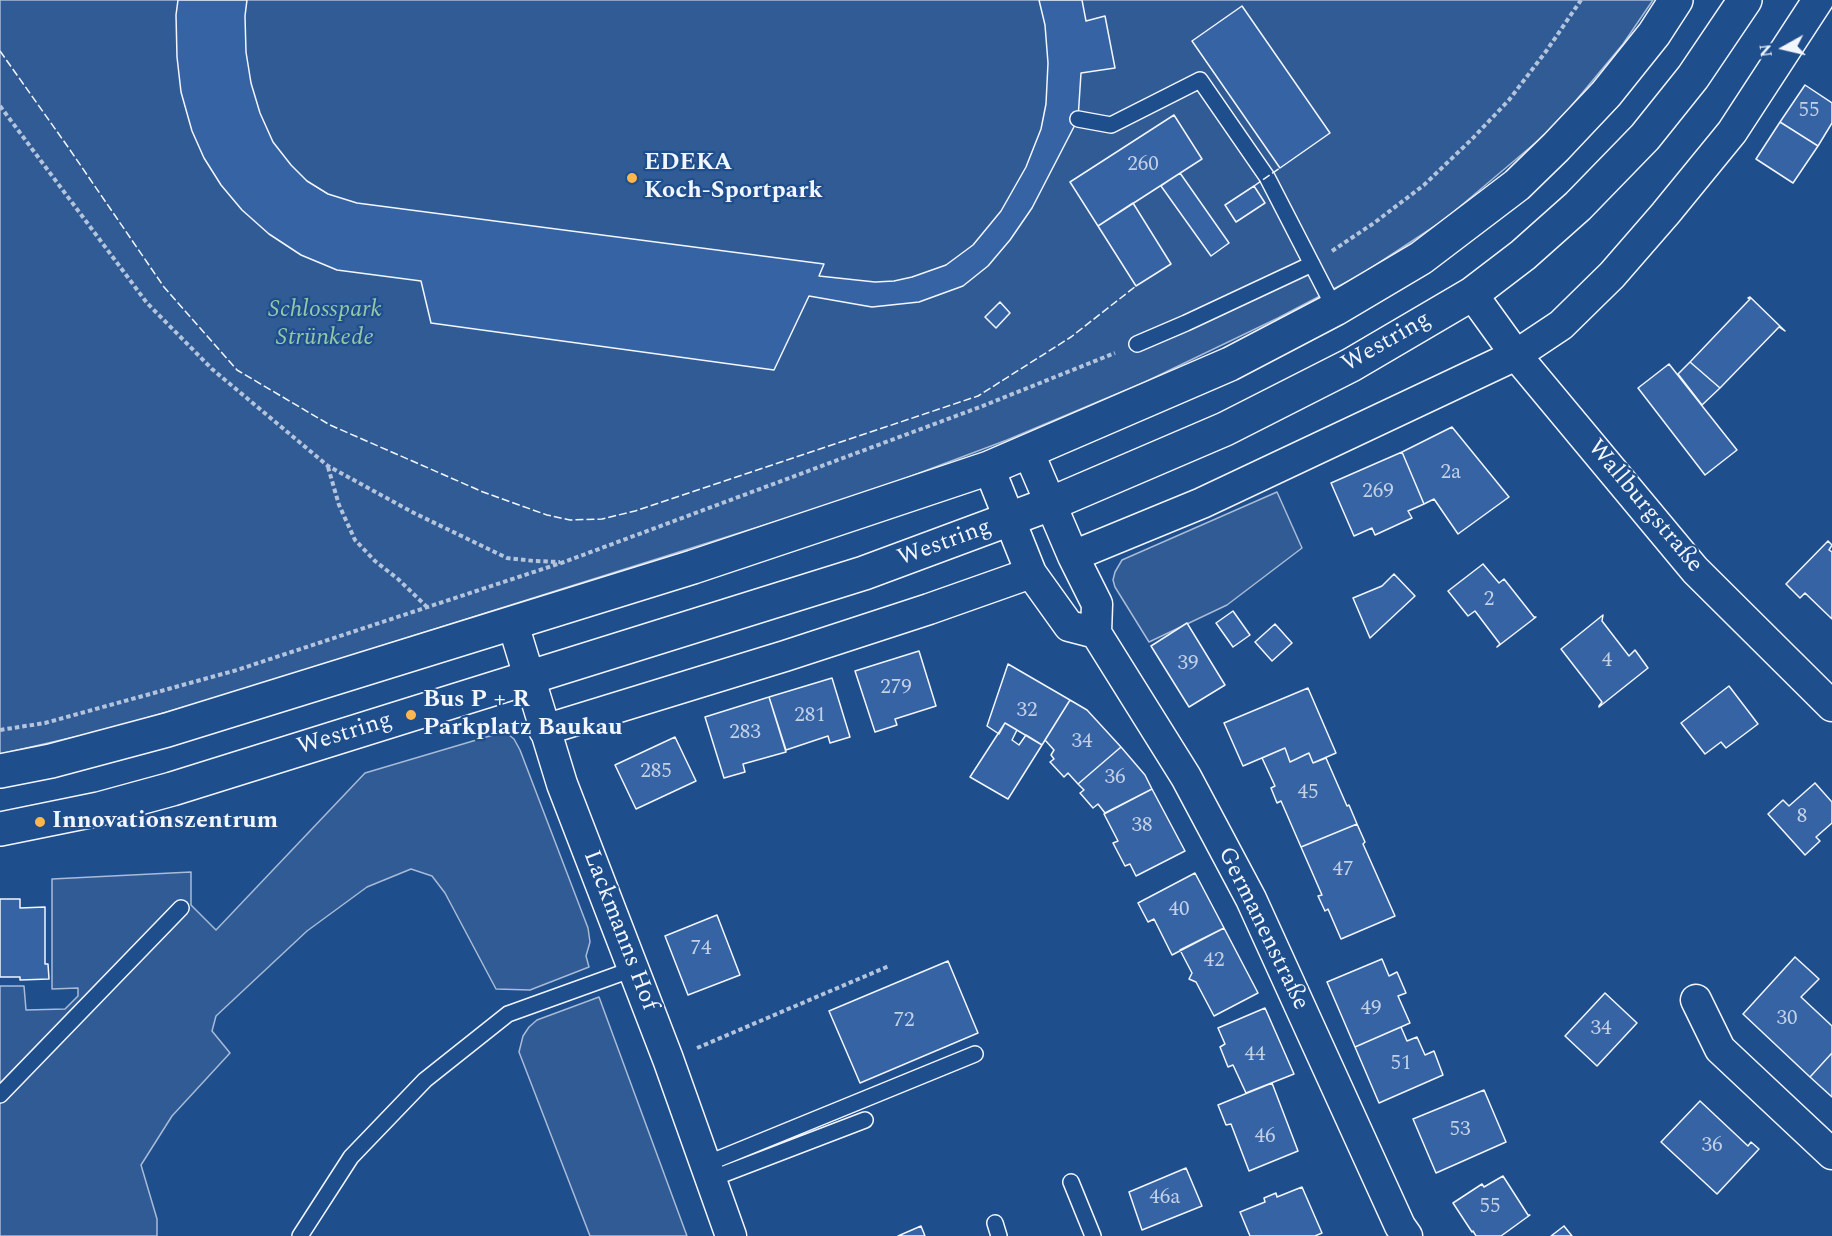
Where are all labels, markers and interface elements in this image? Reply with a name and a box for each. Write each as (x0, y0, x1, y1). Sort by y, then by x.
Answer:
north arrow (1754, 18, 1814, 78)
text: N (1753, 42, 1779, 59)
house number: 55 (1799, 99, 1819, 125)
place label: EDEKA Koch-Sportpark (644, 150, 823, 206)
house number: 260 (1127, 153, 1159, 179)
marker: EDEKA Koch-Sportpark (625, 171, 639, 185)
park label: Schlosspark Strünkede (268, 297, 382, 353)
street label: Westring (1338, 306, 1436, 380)
street label: Wallburgstraße (1580, 435, 1708, 579)
house number: 2a (1441, 461, 1461, 487)
house number: 269 (1362, 480, 1394, 506)
street label: Westring (894, 514, 996, 574)
house number: 2 (1484, 588, 1494, 614)
house number: 4 (1602, 649, 1612, 675)
house number: 39 (1178, 652, 1198, 678)
house number: 279 (880, 676, 912, 702)
place label: Bus P + R Parkplatz Baukau (423, 687, 622, 743)
house number: 32 (1017, 699, 1037, 725)
house number: 281 (794, 704, 826, 730)
street label: Westring (294, 707, 396, 763)
marker: Bus P + R Parkplatz Baukau (404, 708, 418, 722)
house number: 283 (729, 721, 761, 747)
house number: 34 (1072, 730, 1092, 756)
house number: 285 (640, 760, 672, 786)
house number: 36 (1105, 766, 1125, 792)
house number: 45 (1298, 781, 1318, 807)
house number: 8 (1797, 805, 1807, 831)
place label: Innovationszentrum (52, 808, 278, 836)
house number: 38 (1132, 814, 1152, 840)
marker: Innovationszentrum (33, 815, 47, 829)
street label: Germanenstraße (1210, 843, 1314, 1015)
street label: Lackmanns Hof (575, 847, 663, 1015)
house number: 47 (1333, 858, 1353, 884)
house number: 40 (1169, 898, 1189, 924)
house number: 74 (691, 937, 711, 963)
house number: 42 (1204, 949, 1224, 975)
house number: 49 (1361, 997, 1381, 1023)
house number: 30 (1777, 1007, 1797, 1033)
house number: 72 (894, 1009, 914, 1035)
house number: 34 (1591, 1017, 1611, 1043)
house number: 44 (1245, 1043, 1265, 1069)
house number: 51 (1391, 1052, 1411, 1078)
house number: 53 (1450, 1118, 1470, 1144)
house number: 46 (1255, 1125, 1275, 1151)
house number: 36 (1702, 1134, 1722, 1160)
house number: 46a (1149, 1186, 1181, 1212)
house number: 55 (1480, 1195, 1500, 1221)

